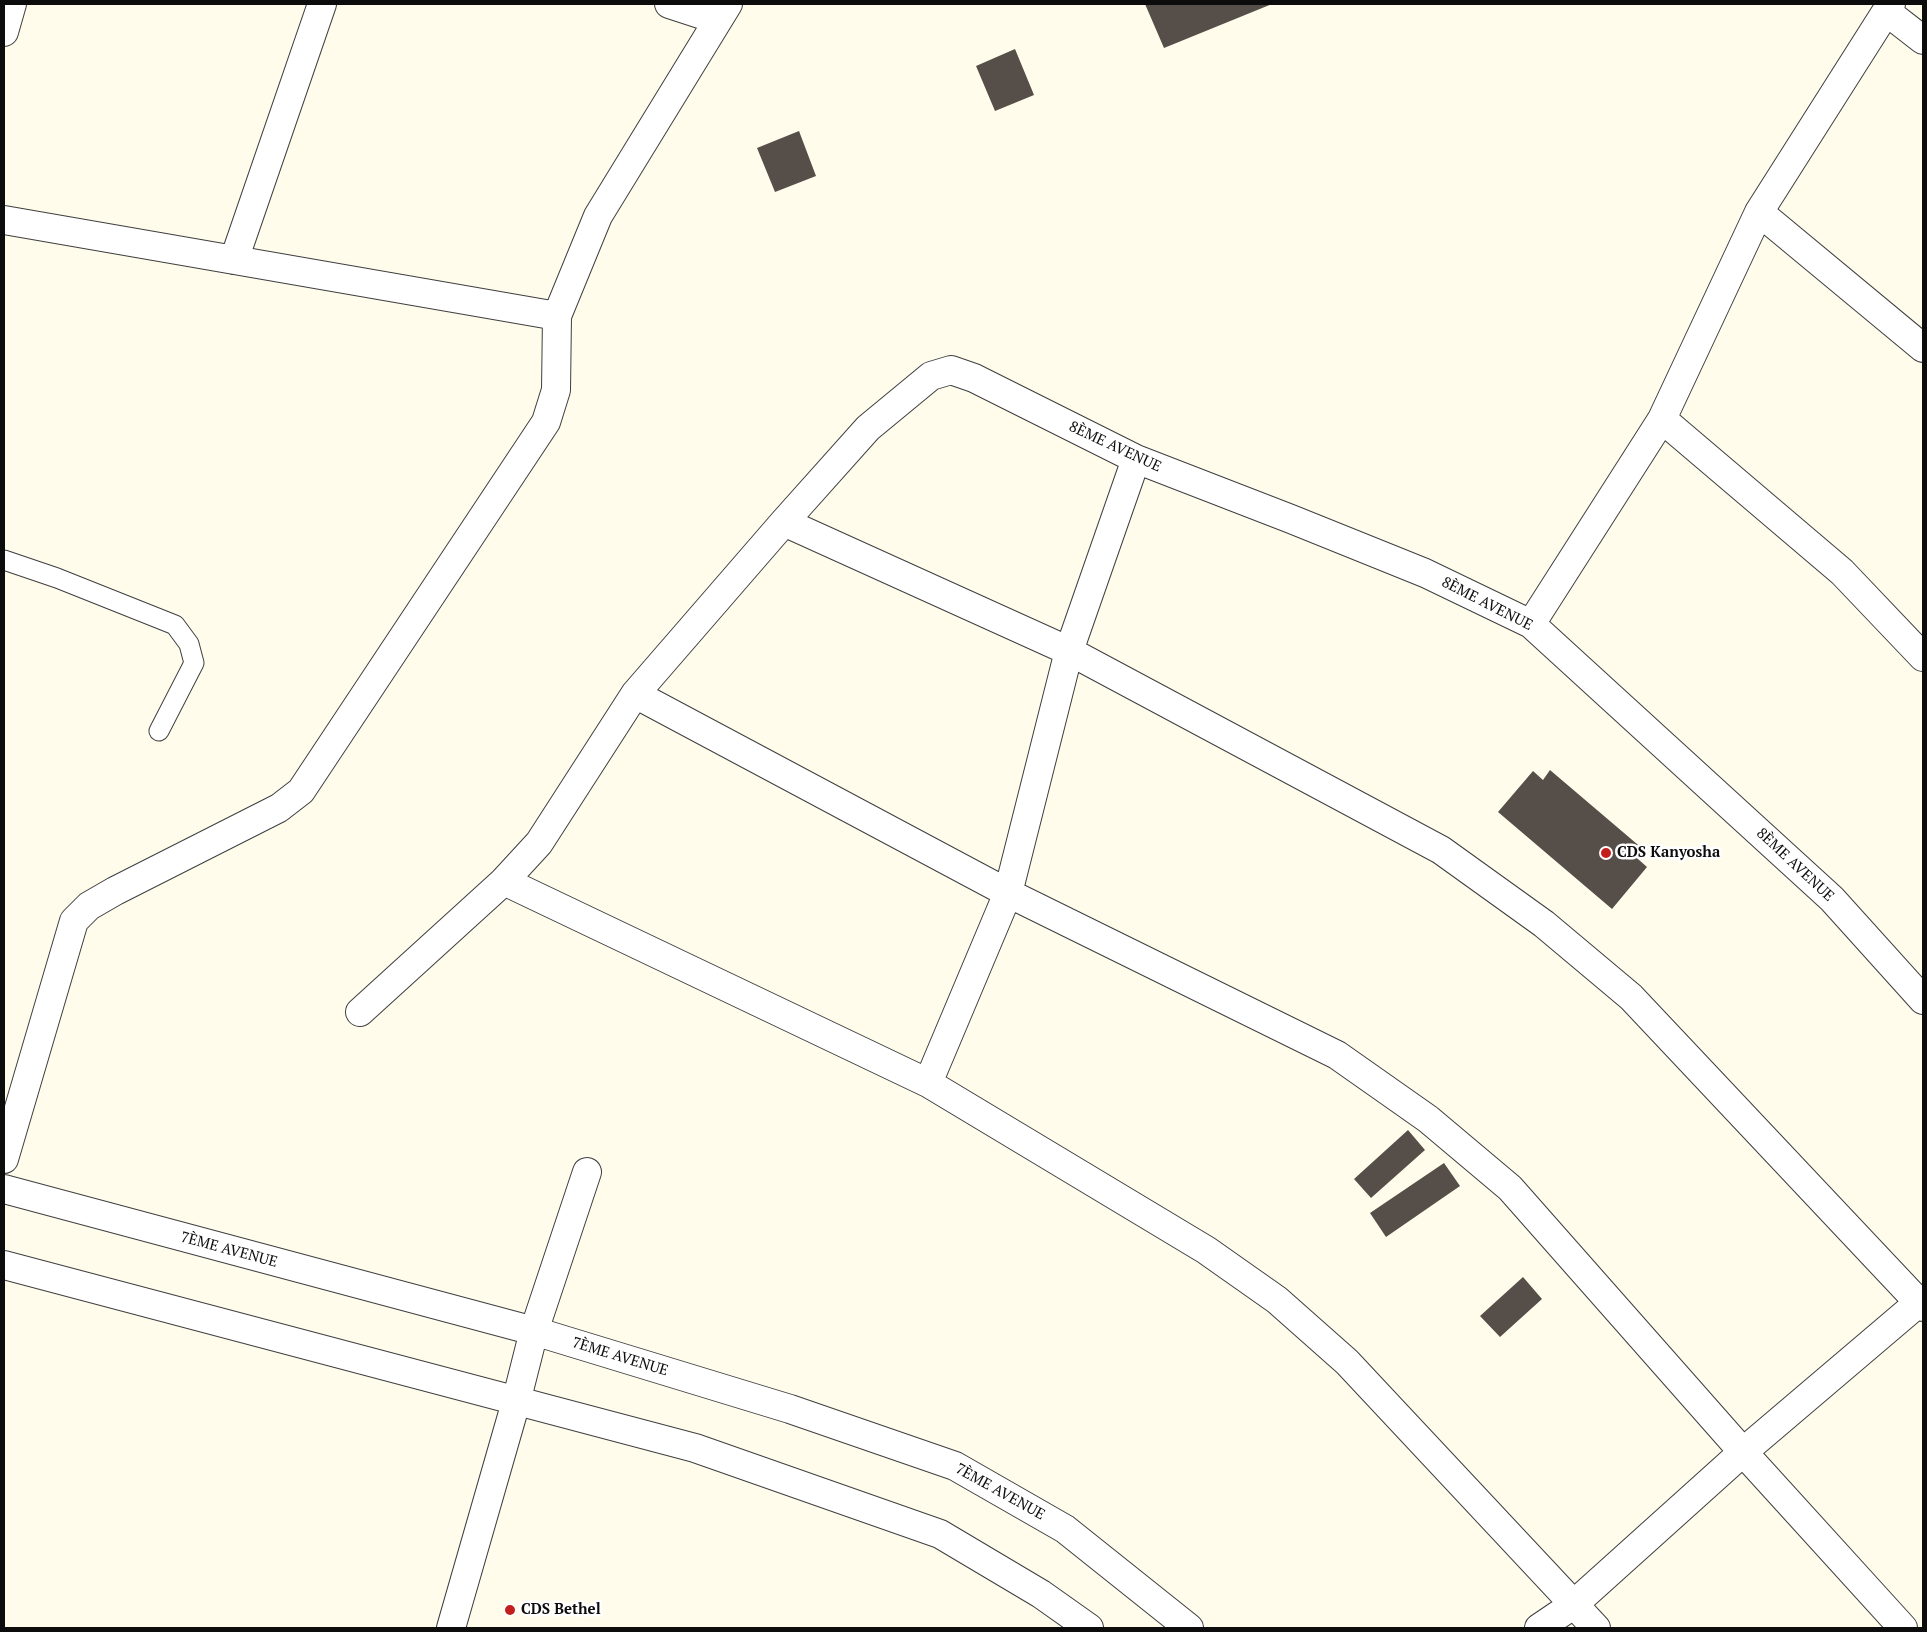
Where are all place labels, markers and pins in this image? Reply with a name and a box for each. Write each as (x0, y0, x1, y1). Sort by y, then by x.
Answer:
place label: CDS Kanyosha (1617, 844, 1720, 862)
marker: CDS Kanyosha (1599, 846, 1613, 860)
place label: CDS Bethel (521, 1601, 601, 1619)
marker: CDS Bethel (503, 1603, 517, 1617)

